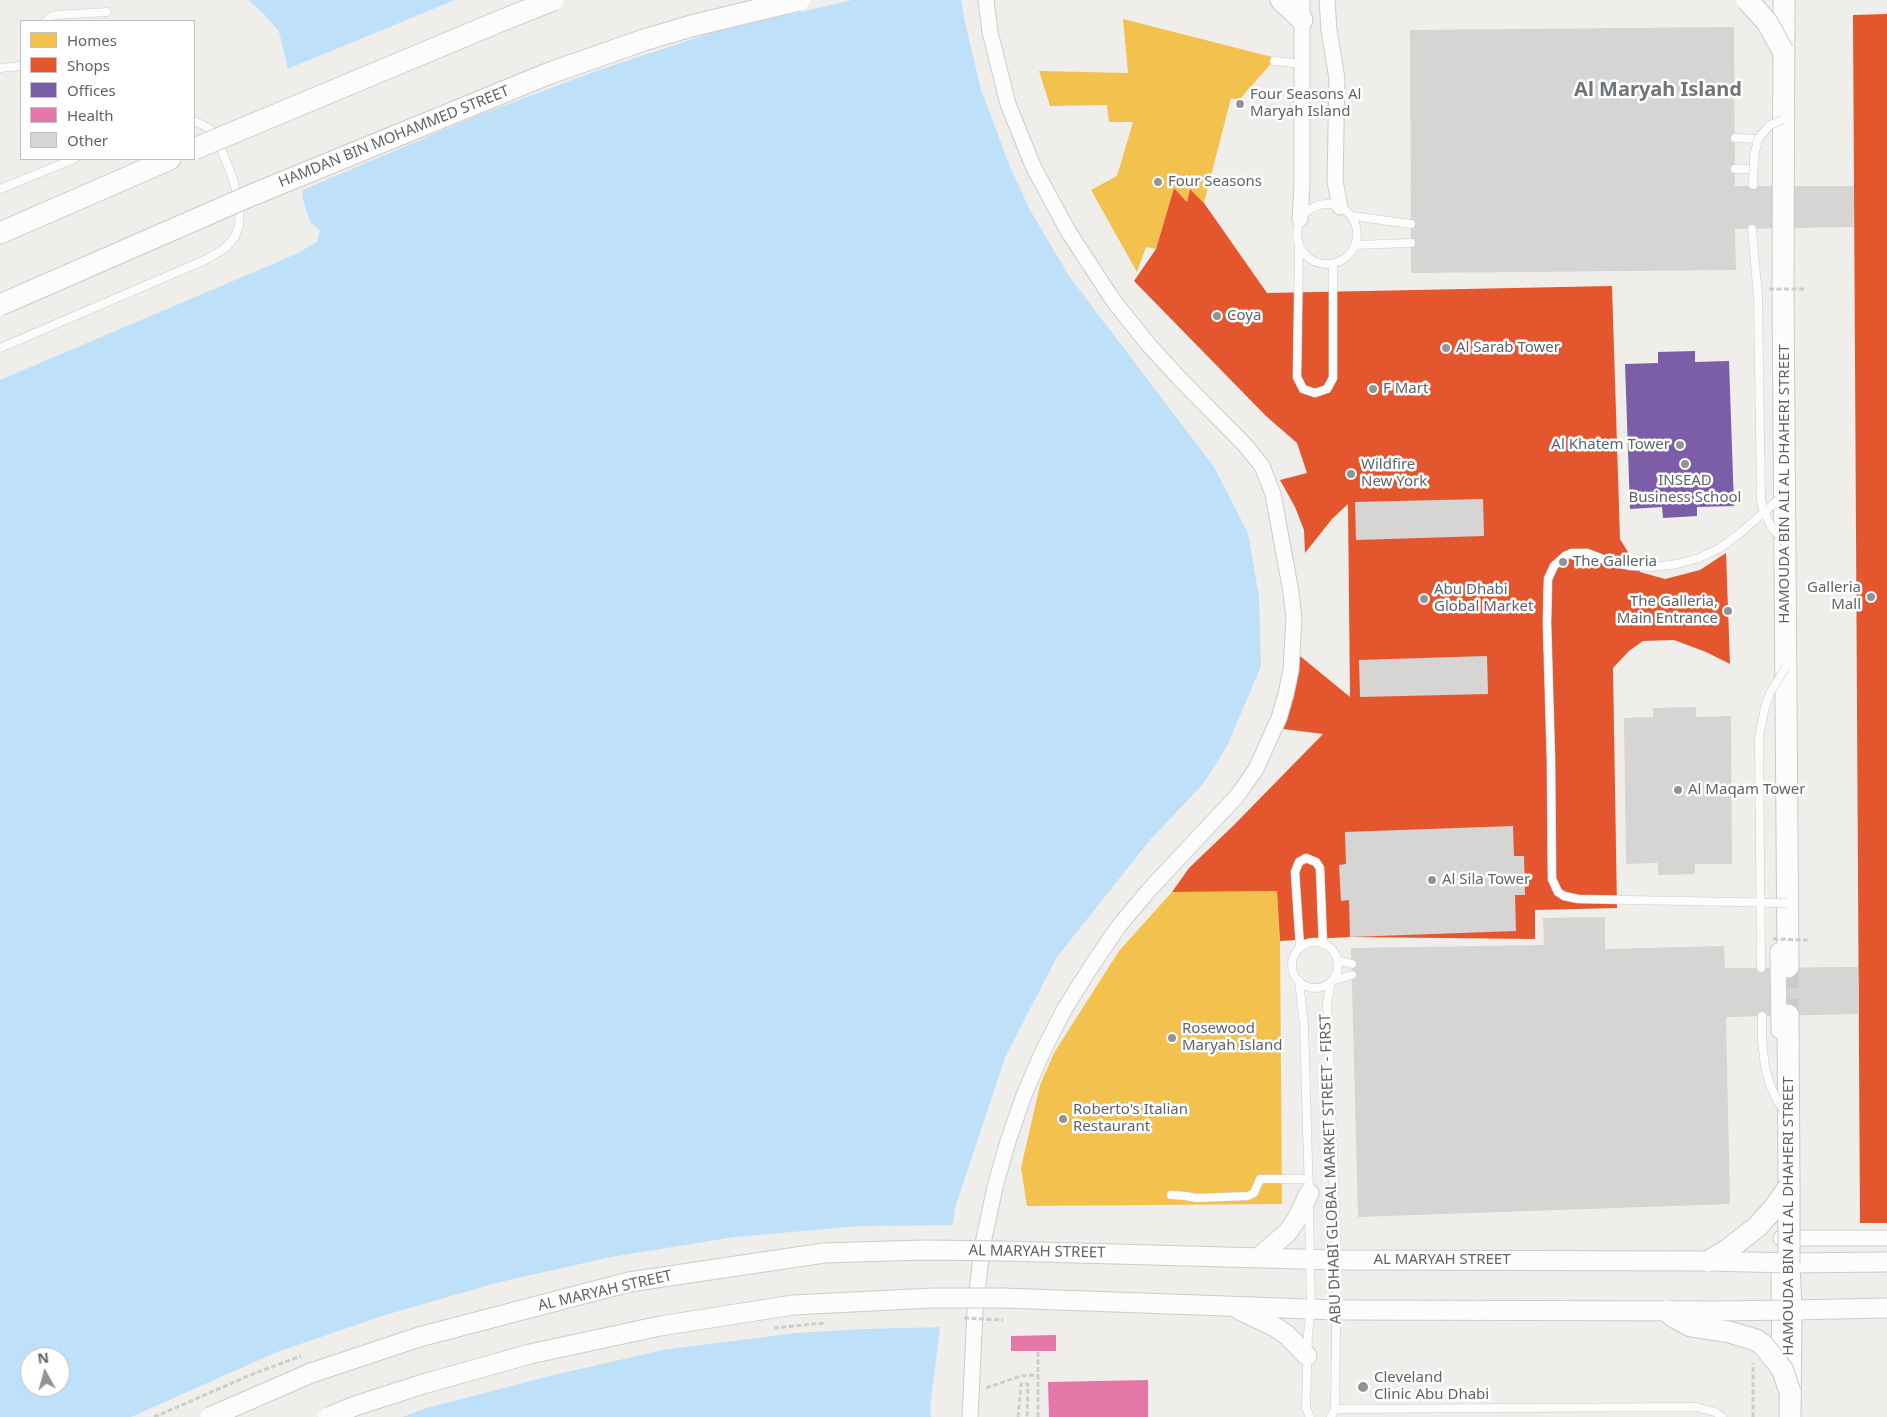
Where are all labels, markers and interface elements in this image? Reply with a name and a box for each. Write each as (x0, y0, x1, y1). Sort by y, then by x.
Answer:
legend (20, 20, 195, 160)
text: Homes (67, 30, 117, 50)
text: Shops (67, 55, 110, 75)
district label: Al Maryah Island (1574, 78, 1742, 102)
text: Offices (67, 80, 116, 100)
street label: HAMDAN BIN MOHAMMED STREET (276, 82, 512, 192)
place label: Four Seasons Al Maryah Island (1250, 86, 1361, 121)
marker: Four Seasons Al Maryah Island (1234, 98, 1246, 110)
text: Health (67, 105, 114, 125)
text: Other (67, 130, 108, 150)
place label: Four Seasons (1168, 173, 1262, 191)
marker: Four Seasons (1152, 176, 1164, 188)
place label: Coya (1227, 307, 1261, 325)
marker: Coya (1211, 310, 1223, 322)
place label: Al Sarab Tower (1456, 339, 1560, 357)
marker: Al Sarab Tower (1440, 342, 1452, 354)
street label: HAMOUDA BIN ALI AL DHAHERI STREET (1776, 344, 1794, 624)
place label: F Mart (1383, 380, 1428, 398)
marker: F Mart (1367, 383, 1379, 395)
place label: Al Khatem Tower (1551, 436, 1670, 454)
marker: Al Khatem Tower (1674, 439, 1686, 451)
place label: Wildfire New York (1361, 456, 1427, 491)
marker: INSEAD Business School (1679, 458, 1691, 470)
marker: Wildfire New York (1345, 468, 1357, 480)
place label: INSEAD Business School (1629, 472, 1741, 507)
place label: The Galleria (1573, 553, 1657, 571)
marker: The Galleria (1557, 556, 1569, 568)
place label: Galleria Mall (1807, 579, 1861, 614)
place label: Abu Dhabi Global Market (1434, 581, 1533, 616)
marker: Galleria Mall (1865, 591, 1877, 603)
marker: Abu Dhabi Global Market (1418, 593, 1430, 605)
place label: The Galleria, Main Entrance (1617, 593, 1718, 628)
marker: The Galleria, Main Entrance (1722, 605, 1734, 617)
place label: Al Maqam Tower (1688, 781, 1805, 799)
marker: Al Maqam Tower (1672, 784, 1684, 796)
place label: Al Sila Tower (1442, 871, 1530, 889)
marker: Al Sila Tower (1426, 874, 1438, 886)
street label: ABU DHABI GLOBAL MARKET STREET - FIRST (1317, 1013, 1345, 1325)
place label: Rosewood Maryah Island (1182, 1020, 1282, 1055)
marker: Rosewood Maryah Island (1166, 1032, 1178, 1044)
street label: HAMOUDA BIN ALI AL DHAHERI STREET (1780, 1076, 1798, 1356)
place label: Roberto's Italian Restaurant (1073, 1101, 1188, 1136)
marker: Roberto's Italian Restaurant (1057, 1113, 1069, 1125)
street label: AL MARYAH STREET (968, 1242, 1106, 1262)
street label: AL MARYAH STREET (1374, 1251, 1510, 1269)
street label: AL MARYAH STREET (536, 1267, 674, 1315)
north arrow (20, 1347, 70, 1397)
text: N (36, 1347, 50, 1368)
place label: Cleveland Clinic Abu Dhabi (1374, 1369, 1489, 1404)
marker: Cleveland Clinic Abu Dhabi (1356, 1380, 1370, 1394)

